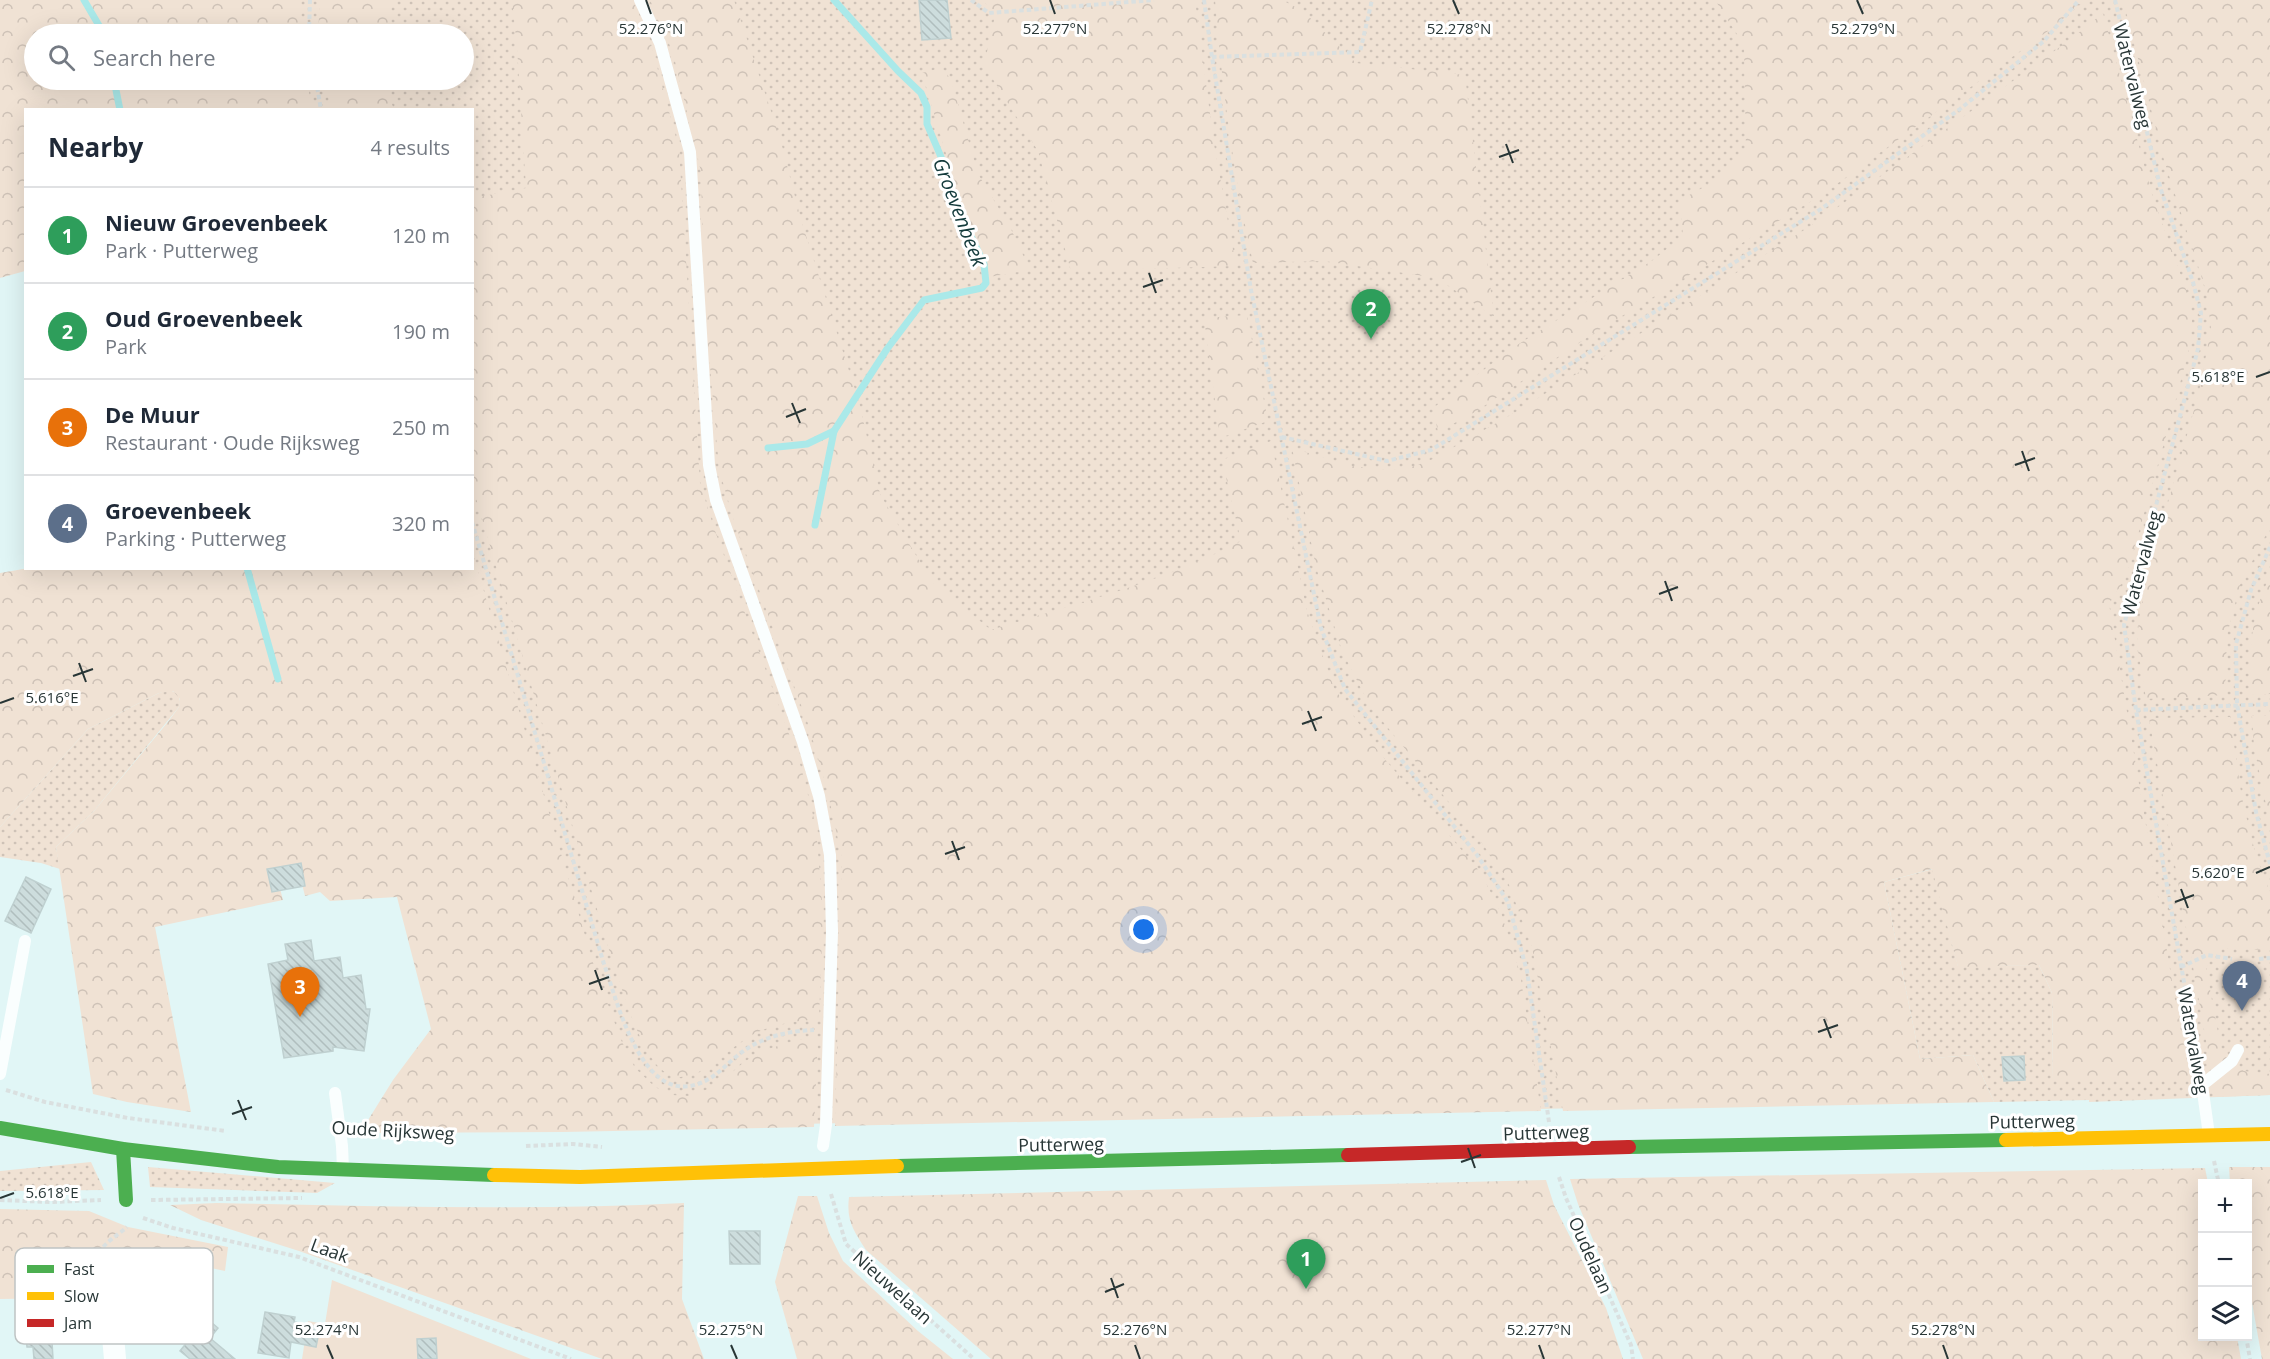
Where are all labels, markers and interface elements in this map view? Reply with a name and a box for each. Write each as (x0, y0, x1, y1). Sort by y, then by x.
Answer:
text: 52.276°N (619, 18, 683, 38)
text: 52.277°N (1023, 18, 1087, 38)
text: 52.278°N (1427, 18, 1491, 38)
text: 52.279°N (1831, 18, 1895, 38)
street label: Watervalweg (2108, 21, 2158, 131)
search box (24, 24, 474, 90)
icon: search (45, 41, 78, 74)
text: Search here (93, 42, 216, 72)
text: Nearby (48, 129, 143, 165)
text: 4 results (370, 134, 450, 161)
water label: Groevenbeek (927, 154, 994, 271)
text: Nieuw Groevenbeek (105, 207, 328, 237)
text: 1 (62, 222, 73, 249)
text: 120 m (392, 222, 450, 249)
text: Park · Putterweg (105, 237, 258, 264)
pin: 2 (1352, 290, 1390, 339)
text: Oud Groevenbeek (105, 303, 303, 333)
text: 2 (62, 318, 73, 345)
text: 190 m (392, 318, 450, 345)
text: Park (105, 333, 147, 360)
text: 5.618°E (2191, 366, 2245, 386)
text: De Muur (105, 399, 200, 429)
text: 3 (62, 414, 73, 441)
text: 250 m (392, 414, 450, 441)
text: Restaurant · Oude Rijksweg (105, 429, 360, 456)
text: Groevenbeek (105, 495, 251, 525)
street label: Watervalweg (2115, 508, 2167, 618)
text: 4 (62, 510, 73, 537)
text: 320 m (392, 510, 450, 537)
text: Parking · Putterweg (105, 525, 286, 552)
text: 5.616°E (25, 687, 79, 707)
text: 5.620°E (2191, 862, 2245, 882)
your location (1129, 915, 1158, 944)
pin: 4 (2222, 962, 2262, 1011)
pin: 3 (280, 968, 320, 1017)
street label: Watervalweg (2173, 986, 2215, 1096)
street label: Putterweg (1989, 1108, 2075, 1134)
street label: Oude Rijksweg (331, 1115, 455, 1145)
street label: Putterweg (1503, 1118, 1590, 1145)
street label: Putterweg (1018, 1131, 1104, 1157)
map controls (2198, 1179, 2252, 1341)
button: + (2198, 1179, 2252, 1233)
text: 5.618°E (25, 1182, 79, 1202)
street label: Oudelaan (1563, 1213, 1619, 1297)
street label: Laak (308, 1232, 353, 1268)
button: − (2198, 1233, 2252, 1287)
pin: 1 (1286, 1240, 1326, 1289)
street label: Nieuwelaan (848, 1245, 938, 1329)
legend (15, 1248, 213, 1344)
text: Fast (64, 1258, 95, 1280)
text: Slow (64, 1285, 99, 1307)
button: layers (2198, 1287, 2252, 1341)
text: Jam (62, 1312, 92, 1334)
text: 52.274°N (295, 1319, 359, 1339)
text: 52.275°N (699, 1319, 763, 1339)
text: 52.276°N (1103, 1319, 1167, 1339)
text: 52.277°N (1507, 1319, 1571, 1339)
text: 52.278°N (1911, 1319, 1975, 1339)

